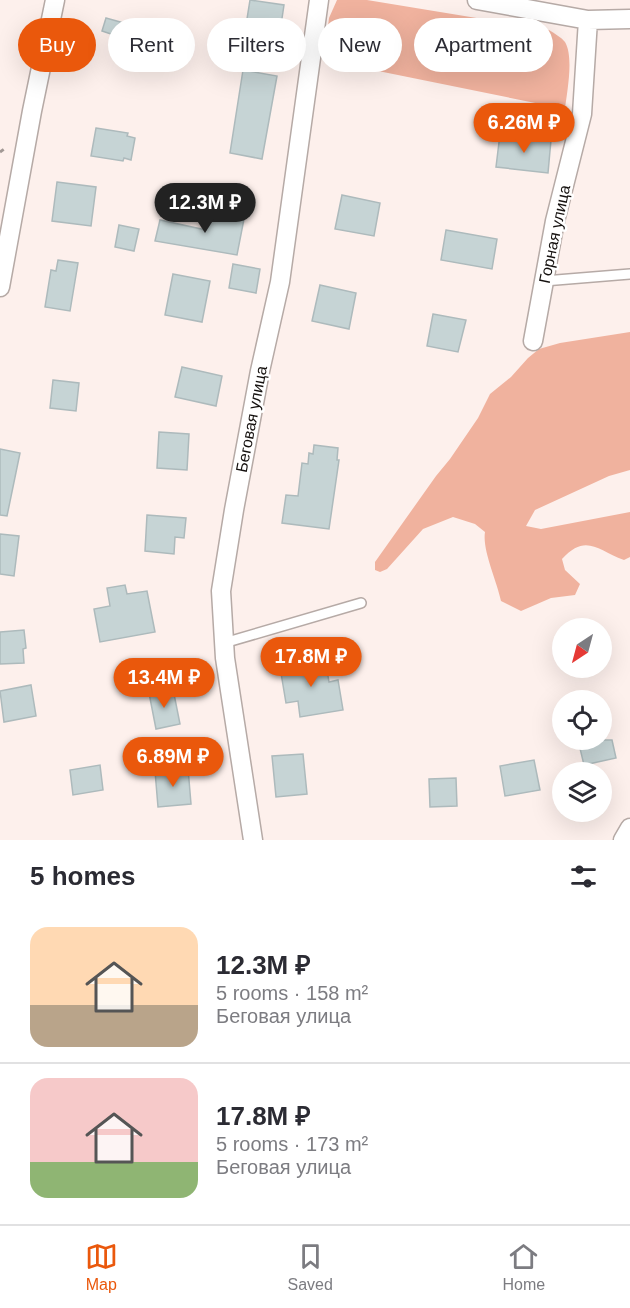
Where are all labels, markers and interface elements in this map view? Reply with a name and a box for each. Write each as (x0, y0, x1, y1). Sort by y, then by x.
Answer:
chip: Buy (18, 18, 96, 72)
chip: Rent (108, 18, 195, 72)
chip: Filters (207, 18, 306, 72)
chip: New (318, 18, 402, 72)
chip: Apartment (414, 18, 553, 72)
pin: 6.26M ₽ (469, 103, 579, 154)
text: 6.26M ₽ (488, 111, 560, 133)
pin: 12.3M ₽ (150, 183, 260, 234)
street label: Горная улица (536, 183, 573, 285)
text: 12.3M ₽ (169, 191, 241, 213)
street label: Беговая улица (233, 364, 270, 474)
north arrow (552, 618, 612, 678)
map controls (552, 618, 612, 822)
pin: 17.8M ₽ (256, 637, 366, 688)
text: 17.8M ₽ (275, 645, 347, 667)
pin: 13.4M ₽ (109, 658, 219, 709)
text: 13.4M ₽ (128, 666, 200, 688)
button: locate (552, 690, 612, 750)
pin: 6.89M ₽ (118, 737, 228, 788)
text: 6.89M ₽ (137, 745, 209, 767)
button: layers (552, 762, 612, 822)
icon: filters (567, 860, 600, 893)
text: 5 homes (30, 861, 136, 891)
text: 12.3M ₽ (216, 950, 311, 980)
icon: home (78, 951, 150, 1023)
text: 5 rooms · 158 m² (216, 982, 368, 1004)
text: Беговая улица (216, 1005, 351, 1027)
text: 17.8M ₽ (216, 1101, 311, 1131)
icon: home (78, 1102, 150, 1174)
text: 5 rooms · 173 m² (216, 1133, 368, 1155)
text: Беговая улица (216, 1156, 351, 1178)
tab: Map (85, 1240, 118, 1294)
tab: Saved (287, 1240, 333, 1294)
tab: Home (502, 1240, 545, 1294)

